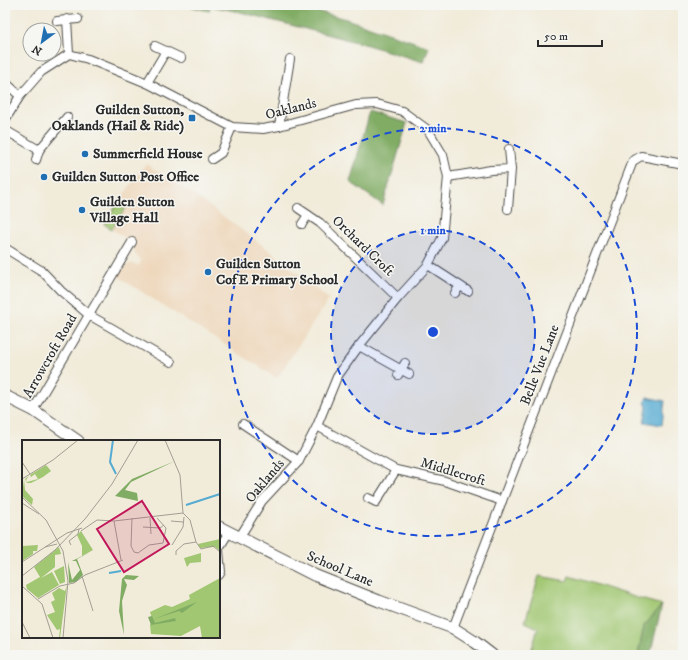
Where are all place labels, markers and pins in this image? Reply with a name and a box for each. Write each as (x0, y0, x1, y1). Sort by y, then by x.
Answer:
place label: Guilden Sutton, Oaklands (Hail & Ride) (52, 101, 184, 135)
marker: Guilden Sutton, Oaklands (Hail & Ride) (187, 113, 197, 123)
place label: Summerfield House (93, 145, 203, 163)
marker: Summerfield House (80, 149, 90, 159)
place label: Guilden Sutton Post Office (52, 168, 199, 186)
marker: Guilden Sutton Post Office (39, 172, 49, 182)
place label: Guilden Sutton Village Hall (89, 193, 175, 227)
marker: Guilden Sutton Village Hall (77, 205, 87, 215)
place label: Guilden Sutton CofE Primary School (216, 255, 339, 289)
marker: Guilden Sutton CofE Primary School (203, 267, 213, 277)
centre of rings (426, 325, 440, 339)

